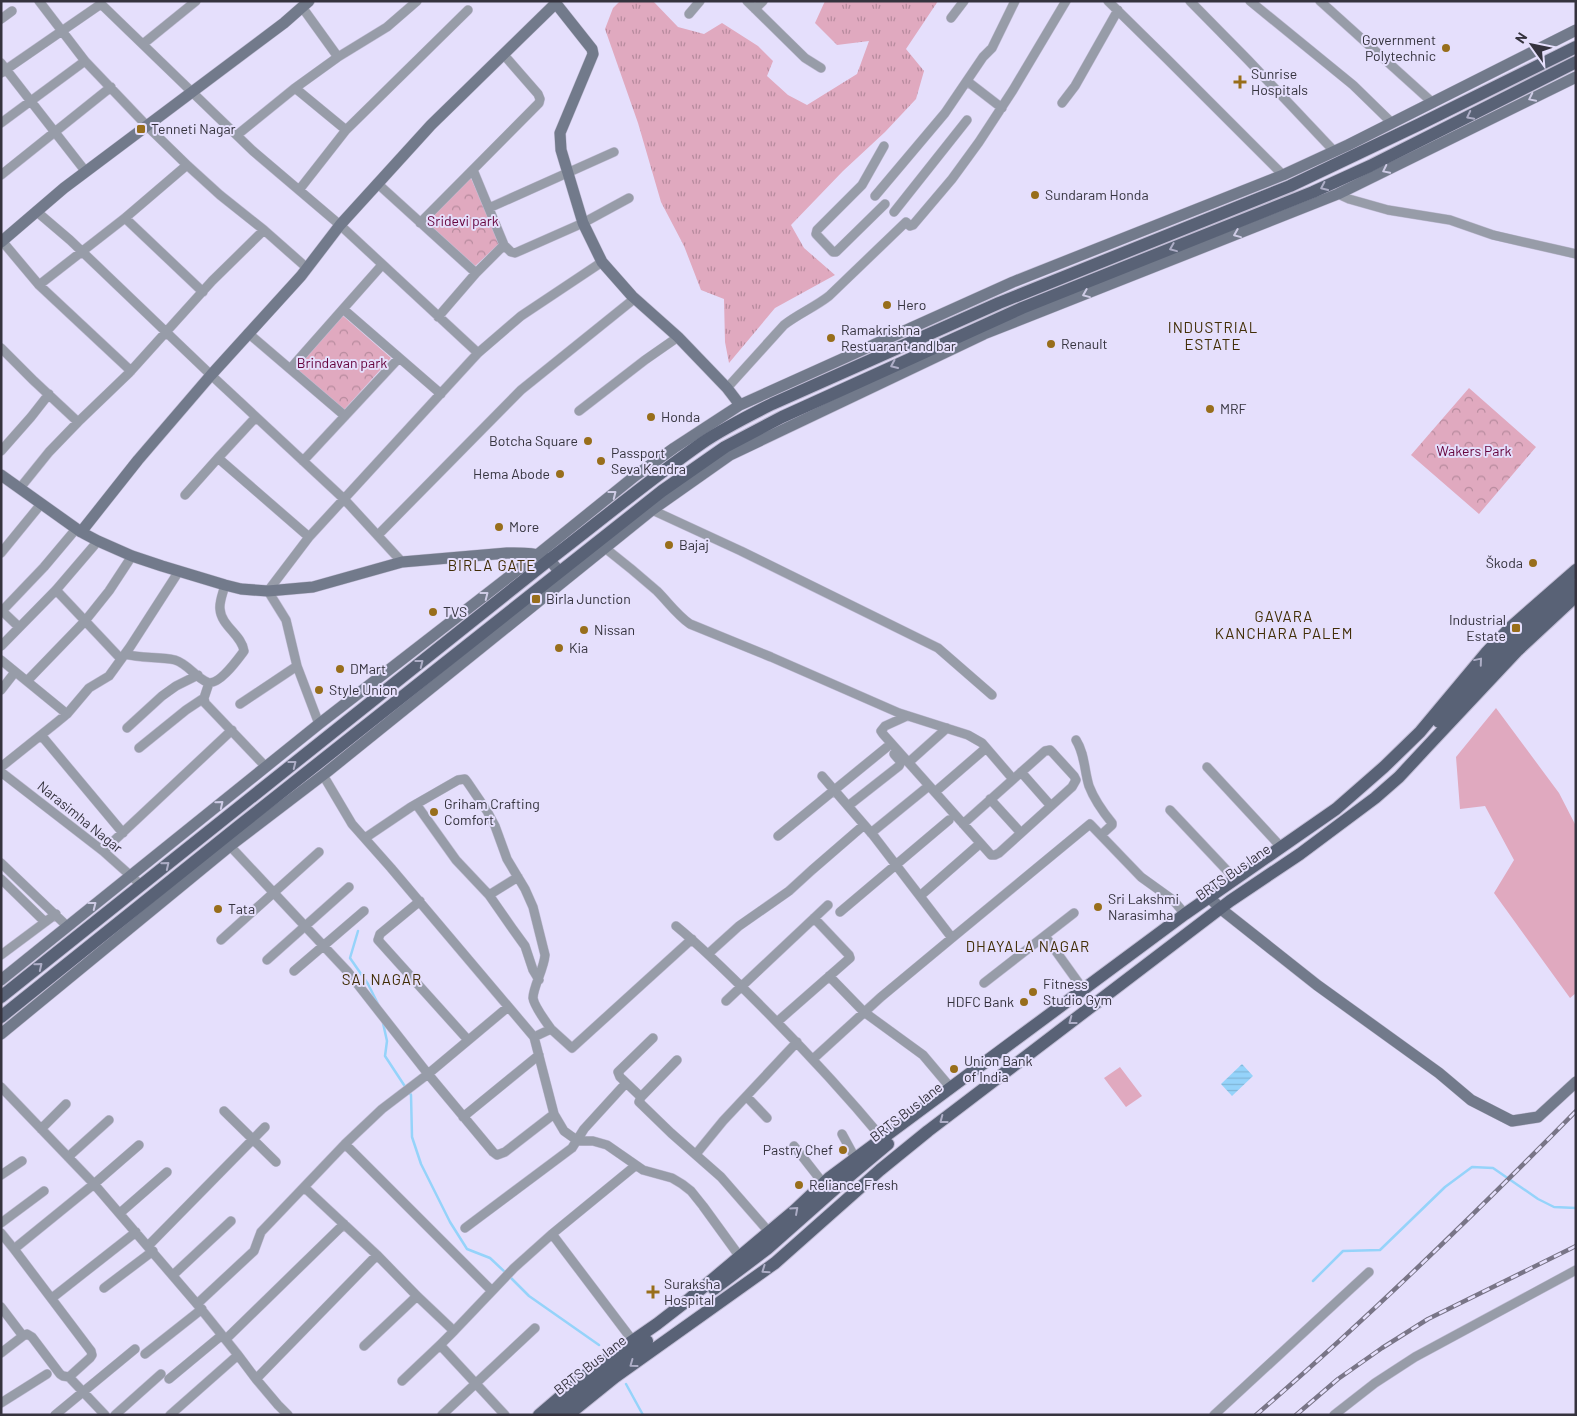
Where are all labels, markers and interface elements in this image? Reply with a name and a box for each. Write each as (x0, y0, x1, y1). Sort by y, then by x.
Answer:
north arrow (1507, 20, 1557, 70)
text: N (1511, 29, 1530, 46)
place label: Government Polytechnic (1362, 31, 1436, 64)
marker: Government Polytechnic (1440, 42, 1452, 54)
place label: Sunrise Hospitals (1251, 65, 1308, 98)
marker: Sunrise Hospitals (1233, 75, 1247, 89)
one-way arrow (1528, 92, 1537, 102)
one-way arrow (1466, 110, 1475, 120)
place label: Tenneti Nagar (151, 120, 236, 137)
marker: Tenneti Nagar (135, 123, 147, 135)
one-way arrow (1382, 164, 1391, 174)
one-way arrow (1320, 181, 1329, 191)
place label: Sundaram Honda (1045, 186, 1149, 203)
marker: Sundaram Honda (1029, 189, 1041, 201)
park label: Sridevi park (427, 212, 499, 229)
one-way arrow (1233, 228, 1242, 238)
one-way arrow (1169, 242, 1178, 253)
one-way arrow (1082, 288, 1091, 298)
place label: Hero (897, 296, 926, 313)
marker: Hero (881, 299, 893, 311)
district label: INDUSTRIAL ESTATE (1168, 318, 1258, 353)
place label: Ramakrishna Restuarant and bar (841, 321, 956, 354)
marker: Ramakrishna Restuarant and bar (825, 332, 837, 344)
place label: Renault (1061, 335, 1108, 352)
marker: Renault (1045, 338, 1057, 350)
park label: Brindavan park (297, 354, 387, 371)
one-way arrow (890, 359, 899, 370)
place label: MRF (1220, 400, 1247, 417)
marker: MRF (1204, 403, 1216, 415)
place label: Honda (661, 408, 700, 425)
marker: Honda (645, 411, 657, 423)
place label: Botcha Square (489, 432, 578, 449)
marker: Botcha Square (582, 435, 594, 447)
park label: Wakers Park (1436, 442, 1512, 459)
place label: Passport Seva Kendra (611, 444, 686, 477)
marker: Passport Seva Kendra (595, 455, 607, 467)
place label: Hema Abode (473, 465, 550, 482)
marker: Hema Abode (554, 468, 566, 480)
one-way arrow (607, 491, 617, 500)
place label: More (509, 518, 539, 535)
marker: More (493, 521, 505, 533)
place label: Bajaj (679, 536, 709, 553)
marker: Bajaj (663, 539, 675, 551)
place label: Škoda (1486, 554, 1523, 571)
district label: BIRLA GATE (448, 556, 536, 574)
marker: Škoda (1527, 557, 1539, 569)
place label: Birla Junction (546, 590, 631, 607)
one-way arrow (480, 592, 489, 601)
marker: Birla Junction (530, 593, 542, 605)
place label: TVS (443, 603, 467, 620)
marker: TVS (427, 606, 439, 618)
district label: GAVARA KANCHARA PALEM (1215, 607, 1353, 642)
place label: Industrial Estate (1449, 611, 1506, 644)
place label: Nissan (594, 621, 635, 638)
marker: Industrial Estate (1510, 622, 1522, 634)
marker: Nissan (578, 624, 590, 636)
place label: Kia (569, 639, 588, 656)
marker: Kia (553, 642, 565, 654)
one-way arrow (1474, 658, 1482, 667)
place label: DMart (350, 660, 386, 677)
one-way arrow (414, 660, 423, 668)
marker: DMart (334, 663, 346, 675)
place label: Style Union (329, 681, 398, 698)
marker: Style Union (313, 684, 325, 696)
one-way arrow (287, 761, 296, 769)
street label: Narasimha Nagar (34, 777, 126, 856)
place label: Griham Crafting Comfort (444, 795, 540, 828)
one-way arrow (215, 800, 224, 809)
marker: Griham Crafting Comfort (428, 806, 440, 818)
street label: BRTS Bus lane (1192, 840, 1273, 904)
one-way arrow (160, 863, 169, 871)
place label: Sri Lakshmi Narasimha (1108, 890, 1179, 923)
place label: Tata (228, 900, 255, 917)
marker: Sri Lakshmi Narasimha (1092, 901, 1104, 913)
one-way arrow (88, 902, 97, 911)
marker: Tata (212, 903, 224, 915)
district label: DHAYALA NAGAR (966, 937, 1090, 955)
one-way arrow (33, 964, 42, 972)
district label: SAI NAGAR (342, 970, 422, 988)
place label: Fitness Studio Gym (1043, 975, 1112, 1008)
marker: Fitness Studio Gym (1027, 986, 1039, 998)
place label: HDFC Bank (947, 993, 1014, 1010)
marker: HDFC Bank (1018, 996, 1030, 1008)
one-way arrow (1068, 1015, 1078, 1024)
place label: Union Bank of India (964, 1052, 1033, 1085)
marker: Union Bank of India (948, 1063, 960, 1075)
street label: BRTS Bus lane (866, 1078, 945, 1145)
one-way arrow (940, 1114, 949, 1122)
place label: Pastry Chef (763, 1141, 833, 1158)
marker: Pastry Chef (837, 1144, 849, 1156)
place label: Reliance Fresh (809, 1176, 898, 1193)
marker: Reliance Fresh (793, 1179, 805, 1191)
one-way arrow (790, 1206, 799, 1215)
one-way arrow (761, 1264, 771, 1273)
place label: Suraksha Hospital (664, 1275, 720, 1308)
marker: Suraksha Hospital (646, 1285, 660, 1299)
street label: BRTS Bus lane (550, 1331, 629, 1398)
one-way arrow (630, 1359, 639, 1367)

